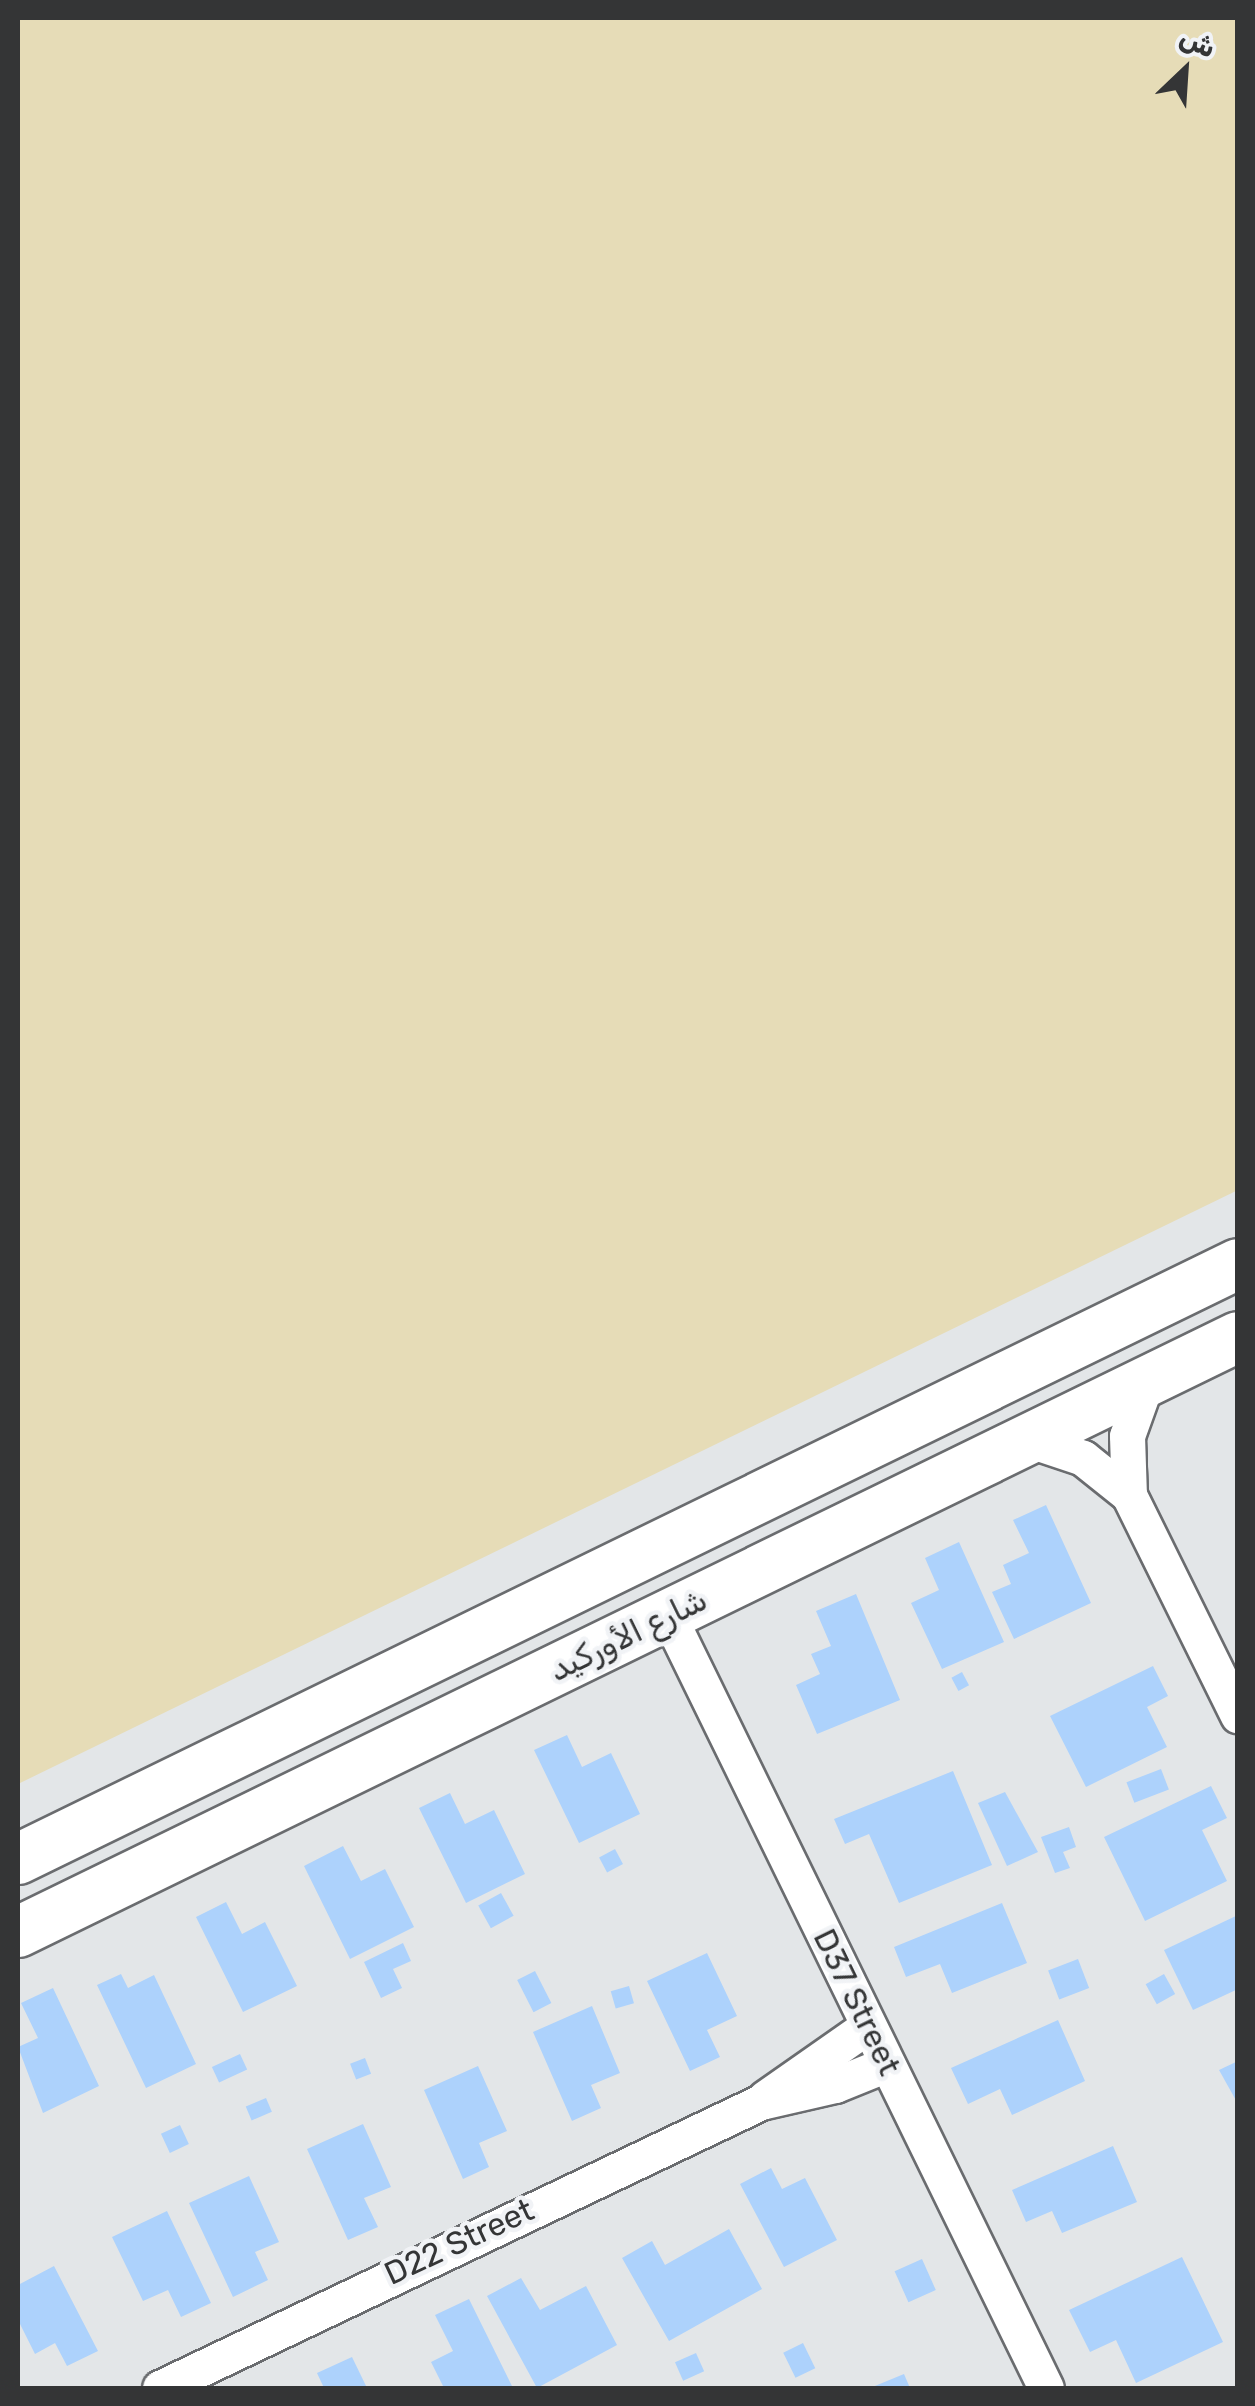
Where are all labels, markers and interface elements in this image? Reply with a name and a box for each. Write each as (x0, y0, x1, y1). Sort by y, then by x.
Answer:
north arrow (1135, 20, 1235, 120)
text: ش (1175, 20, 1221, 65)
street label: شارع الأوركيد (543, 1580, 713, 1690)
street label: D37 Street (805, 1923, 909, 2081)
street label: D22 Street (378, 2191, 540, 2293)

